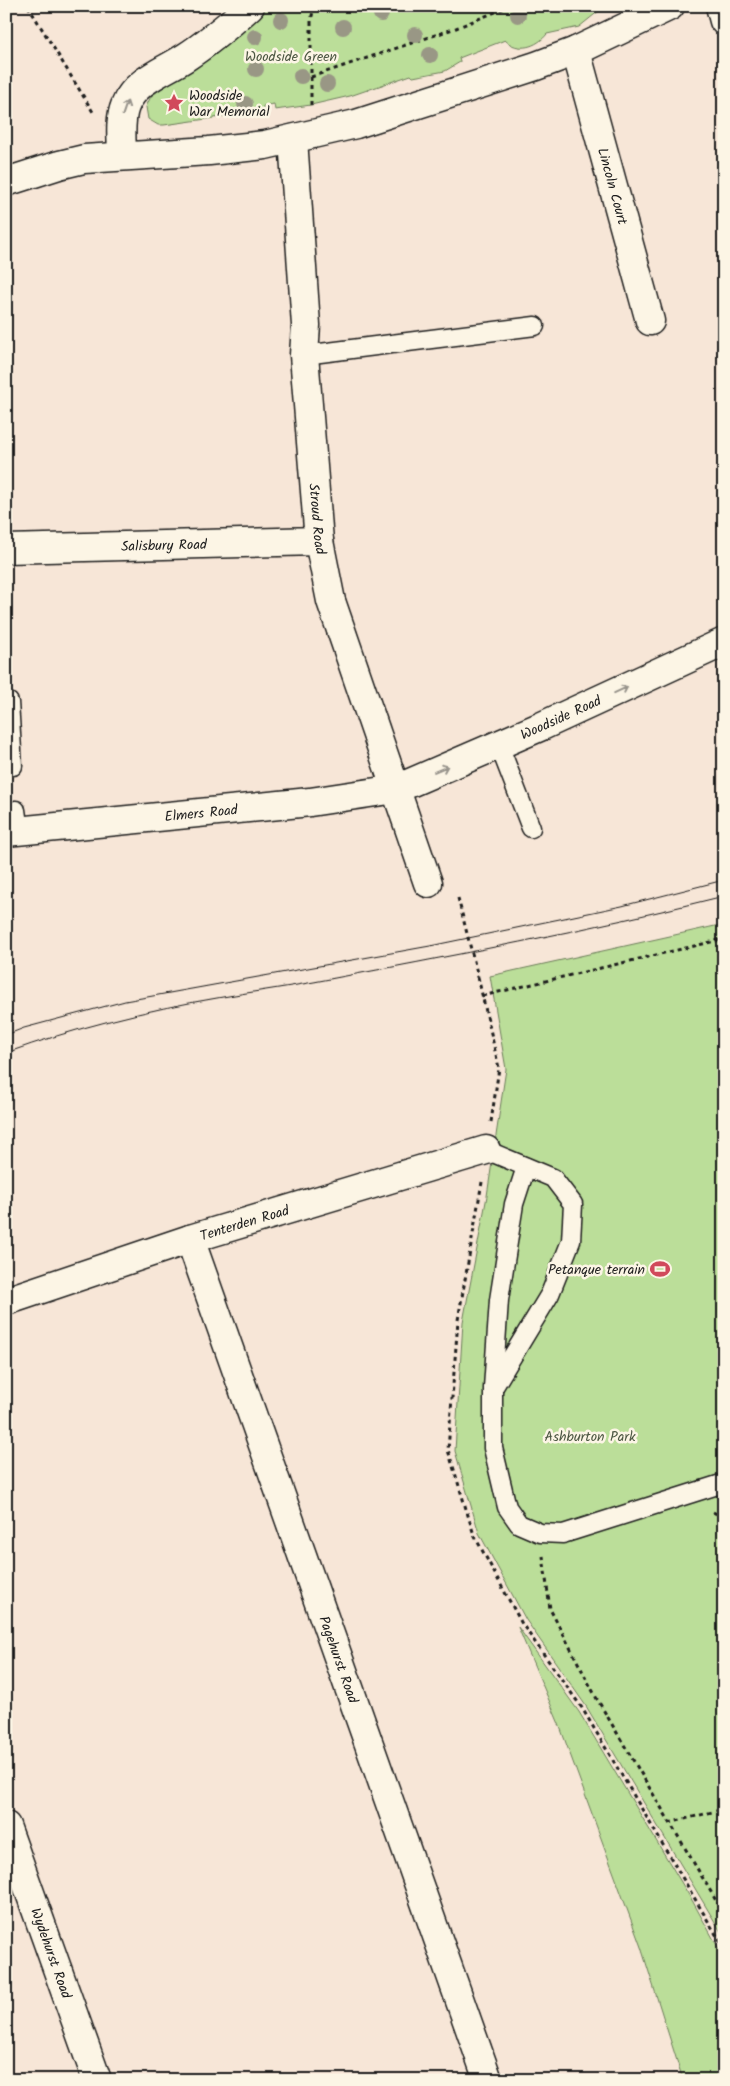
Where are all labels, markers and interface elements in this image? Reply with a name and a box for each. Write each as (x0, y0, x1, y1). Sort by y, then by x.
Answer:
park label: Woodside Green (245, 46, 337, 68)
place label: Woodside War Memorial (189, 85, 270, 123)
place icon: Woodside War Memorial (163, 92, 185, 114)
one-way arrow (121, 101, 130, 116)
street label: Lincoln Court (591, 145, 633, 228)
street label: Stroud Road (302, 483, 332, 558)
street label: Salisbury Road (121, 534, 208, 558)
one-way arrow (613, 684, 628, 694)
street label: Woodside Road (517, 690, 606, 746)
one-way arrow (433, 764, 448, 774)
street label: Elmers Road (164, 799, 240, 828)
street label: Tenterden Road (197, 1200, 293, 1247)
sports icon: Petanque terrain (649, 1258, 671, 1280)
place label: Petanque terrain (548, 1259, 645, 1281)
park label: Ashburton Park (545, 1426, 636, 1448)
street label: Pagehurst Road (312, 1613, 364, 1707)
street label: Wydehurst Road (24, 1905, 77, 2003)

